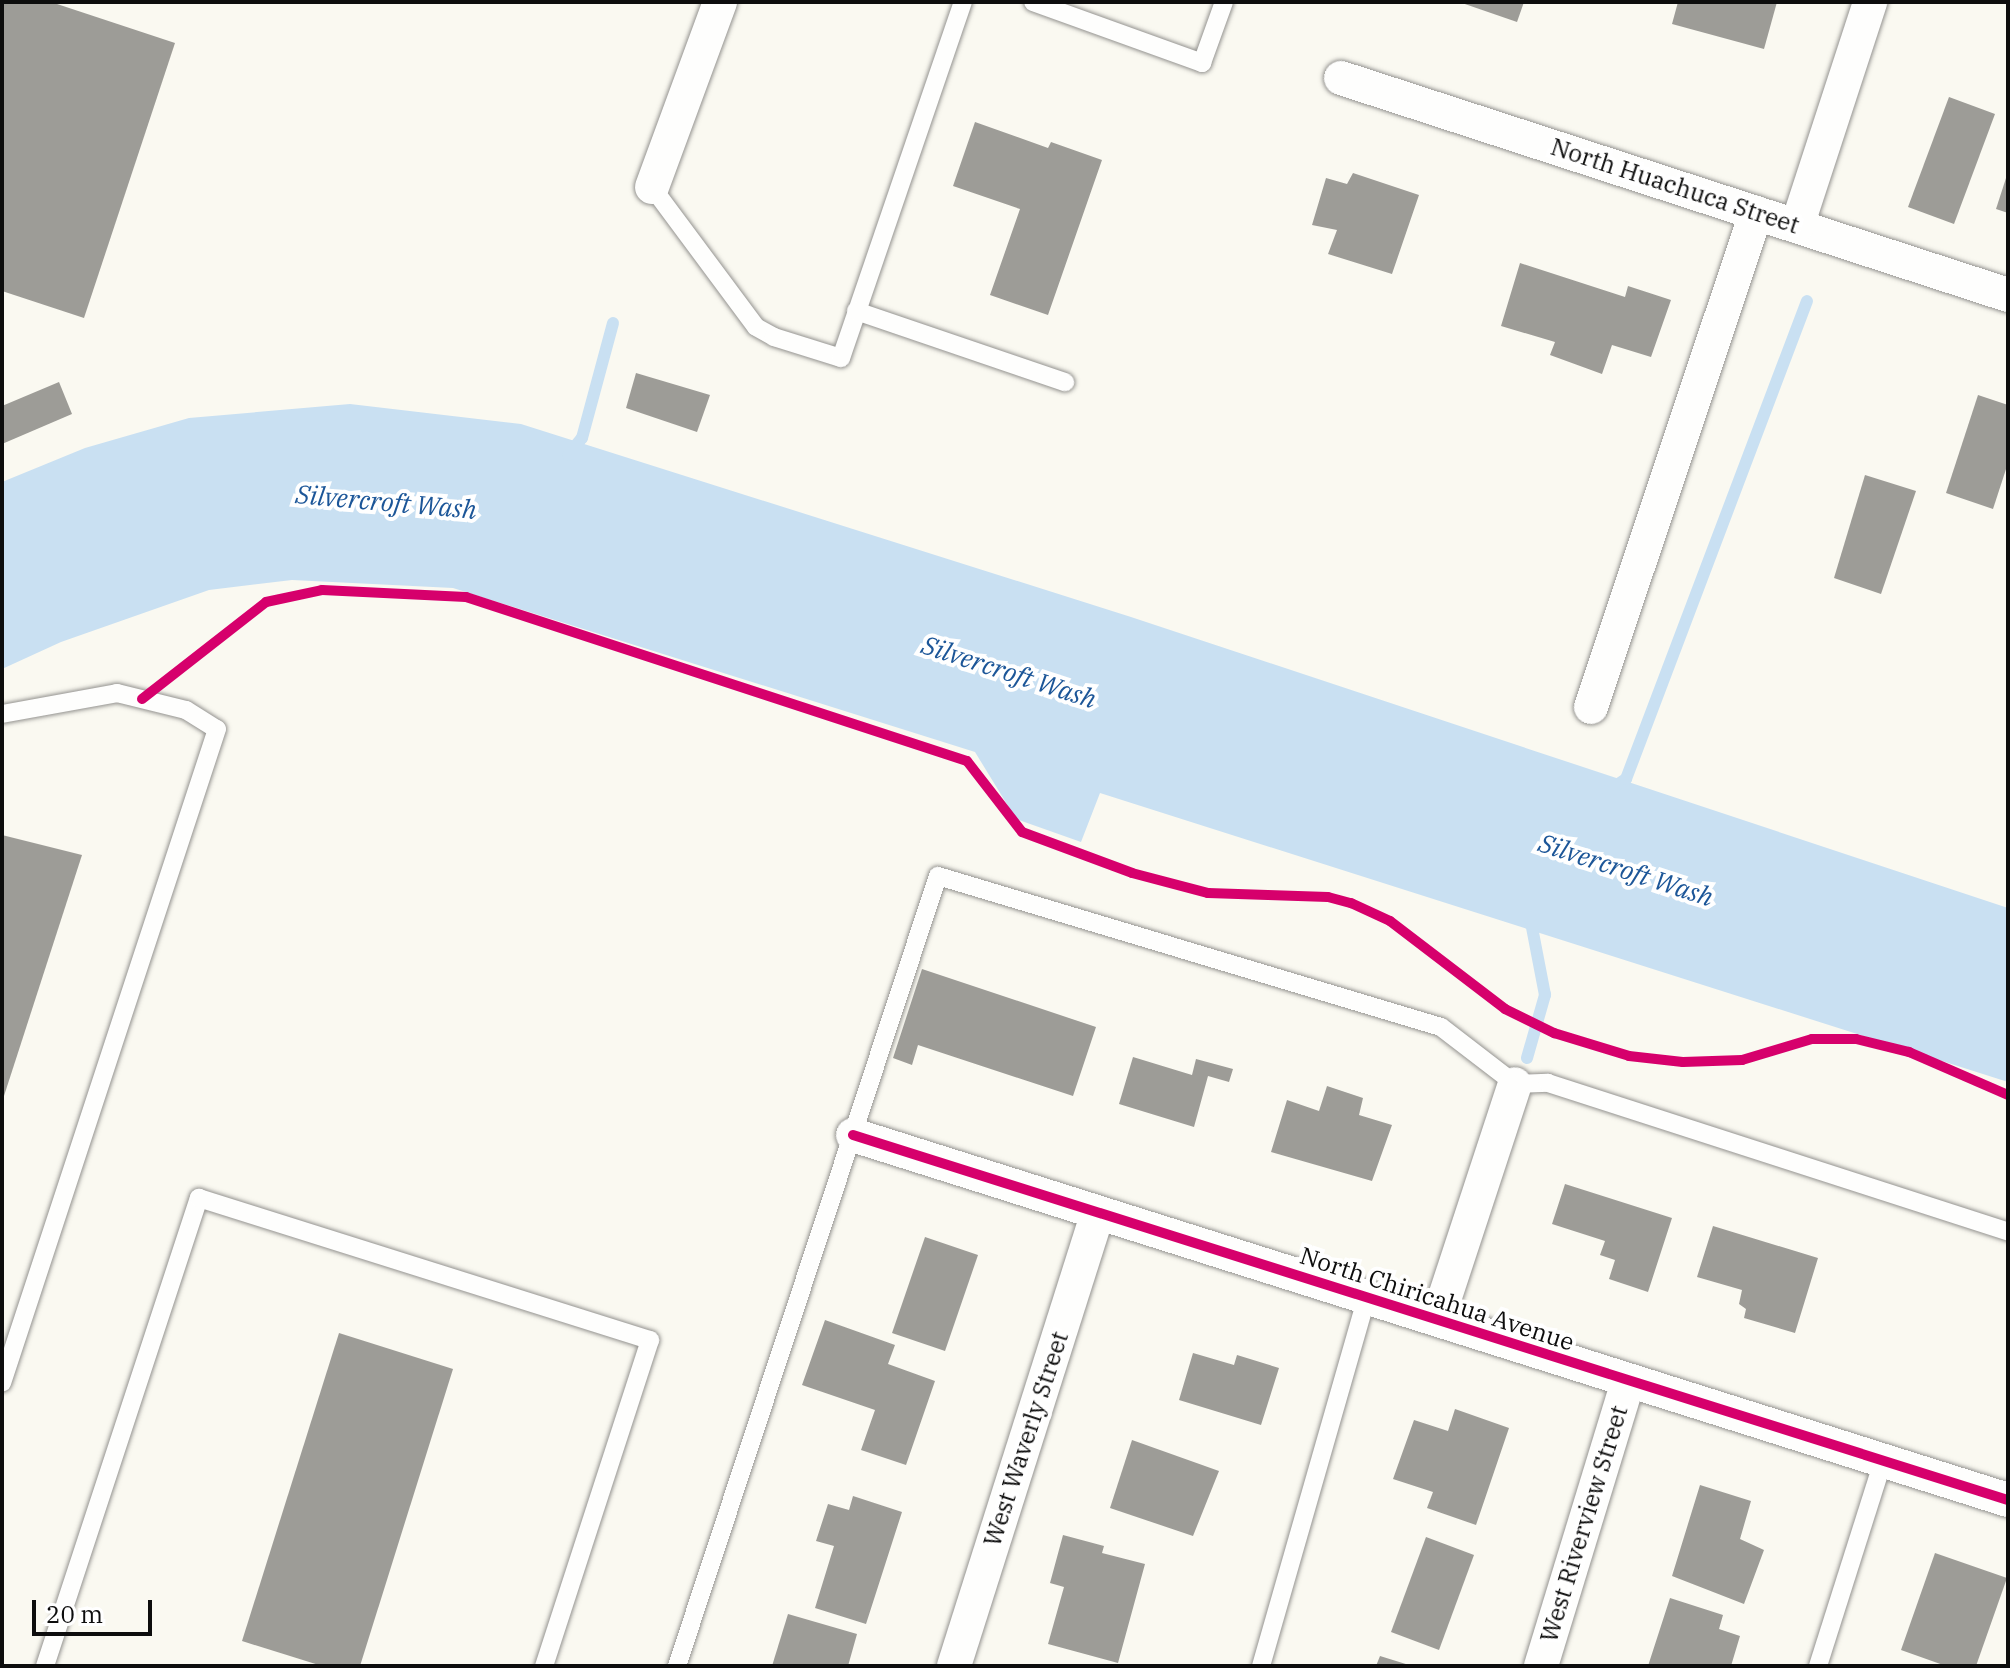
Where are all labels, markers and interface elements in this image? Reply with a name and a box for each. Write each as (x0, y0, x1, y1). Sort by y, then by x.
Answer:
street label: North Huachuca Street (1547, 132, 1803, 240)
water label: Silvercroft Wash (294, 479, 478, 525)
water label: Silvercroft Wash (918, 629, 1100, 715)
water label: Silvercroft Wash (1535, 827, 1717, 913)
street label: North Chiricahua Avenue (1296, 1241, 1578, 1357)
street label: West Waverly Street (978, 1328, 1074, 1550)
street label: West Riverview Street (1534, 1402, 1634, 1646)
scale bar (36, 1584, 156, 1634)
text: 20 m (46, 1598, 103, 1630)

